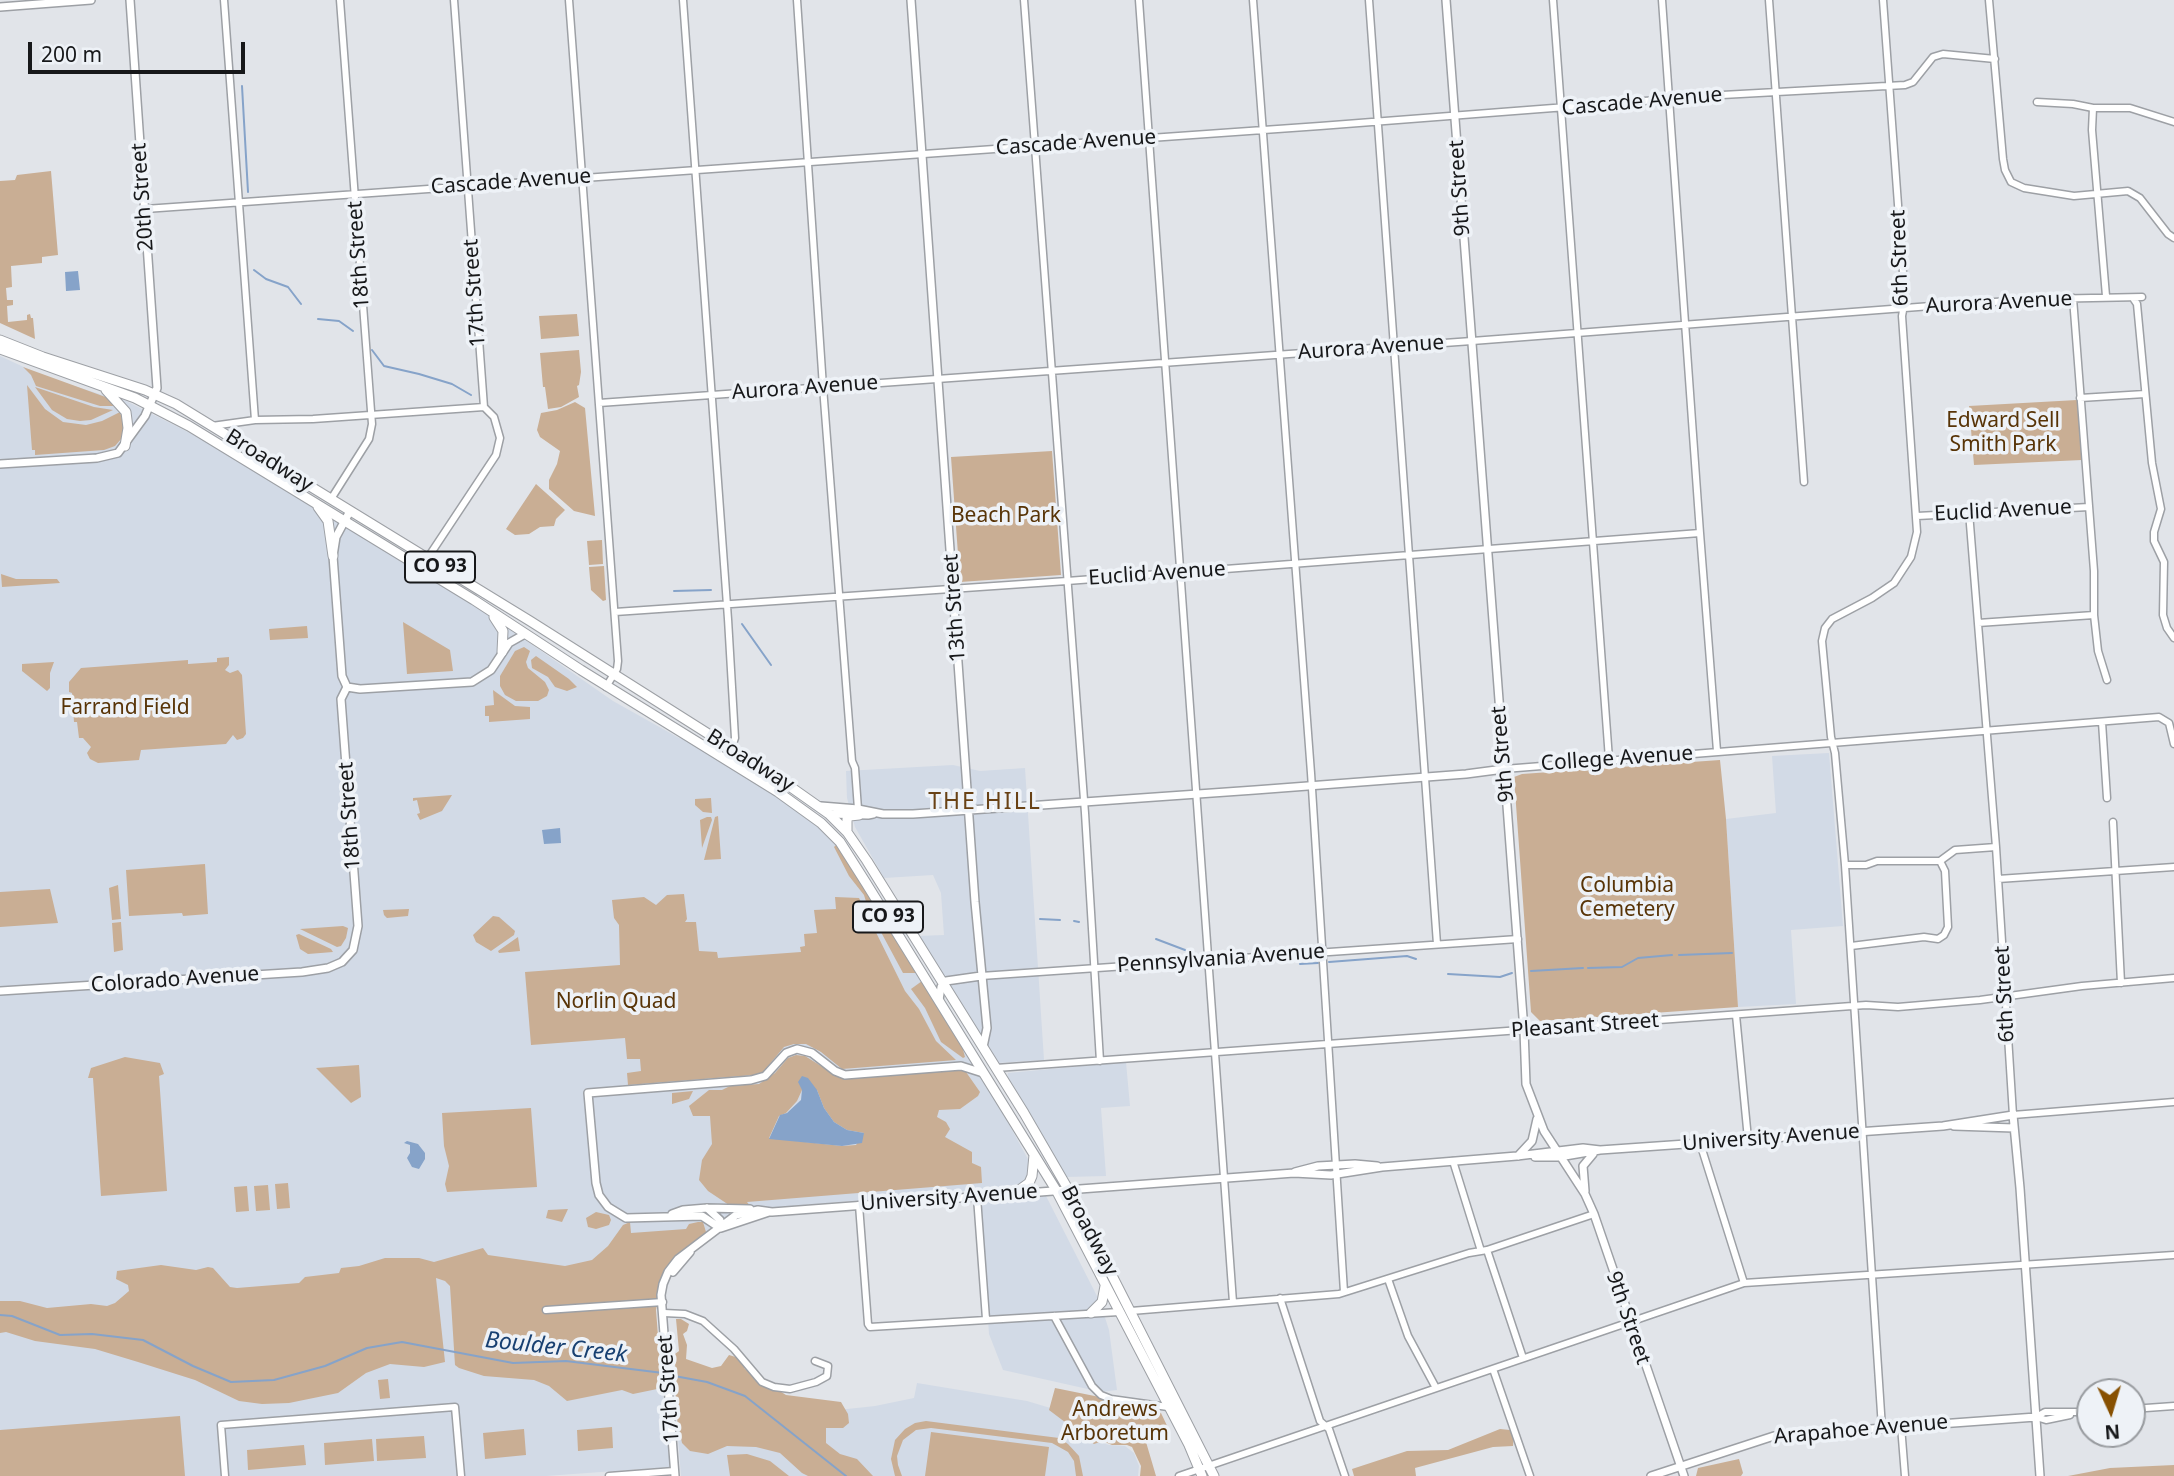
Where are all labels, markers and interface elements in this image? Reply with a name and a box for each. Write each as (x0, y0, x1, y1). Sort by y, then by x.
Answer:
scale bar (32, 28, 248, 72)
text: 200 m (41, 40, 102, 68)
street label: Cascade Avenue (1561, 82, 1723, 122)
street label: Cascade Avenue (995, 125, 1157, 161)
street label: 9th Street (1444, 139, 1476, 237)
street label: 20th Street (127, 142, 159, 252)
street label: Cascade Avenue (430, 164, 592, 200)
street label: 18th Street (343, 200, 375, 310)
street label: 6th Street (1886, 209, 1914, 307)
street label: 17th Street (459, 238, 491, 348)
street label: Aurora Avenue (1925, 287, 2073, 319)
street label: Aurora Avenue (1297, 330, 1445, 366)
street label: Aurora Avenue (731, 370, 879, 406)
park label: Edward Sell Smith Park (1946, 408, 2060, 458)
street label: Broadway (221, 424, 317, 498)
street label: Euclid Avenue (1934, 495, 2072, 527)
park label: Beach Park (951, 503, 1061, 529)
road number: CO 93 (405, 552, 475, 582)
street label: 13th Street (939, 553, 971, 663)
street label: Euclid Avenue (1087, 557, 1227, 591)
park label: Farrand Field (60, 695, 190, 721)
street label: 9th Street (1486, 705, 1520, 803)
street label: Broadway (702, 724, 798, 798)
street label: College Avenue (1540, 741, 1694, 777)
street label: 18th Street (334, 761, 366, 871)
district label: THE HILL (929, 788, 1041, 816)
park label: Columbia Cemetery (1579, 873, 1675, 923)
road number: CO 93 (853, 902, 923, 932)
street label: Pennsylvania Avenue (1116, 939, 1326, 979)
street label: 6th Street (1990, 945, 2020, 1043)
street label: Colorado Avenue (90, 962, 260, 998)
park label: Norlin Quad (556, 989, 676, 1015)
street label: Pleasant Street (1510, 1008, 1660, 1044)
street label: University Avenue (1681, 1119, 1861, 1157)
street label: University Avenue (859, 1179, 1039, 1217)
street label: Broadway (1055, 1182, 1123, 1280)
street label: 9th Street (1600, 1268, 1656, 1368)
water label: Boulder Creek (484, 1327, 628, 1369)
street label: 17th Street (653, 1334, 685, 1444)
north arrow (2076, 1378, 2146, 1448)
park label: Andrews Arboretum (1061, 1397, 1169, 1447)
street label: Arapahoe Avenue (1773, 1410, 1949, 1450)
text: N (2104, 1418, 2121, 1445)

